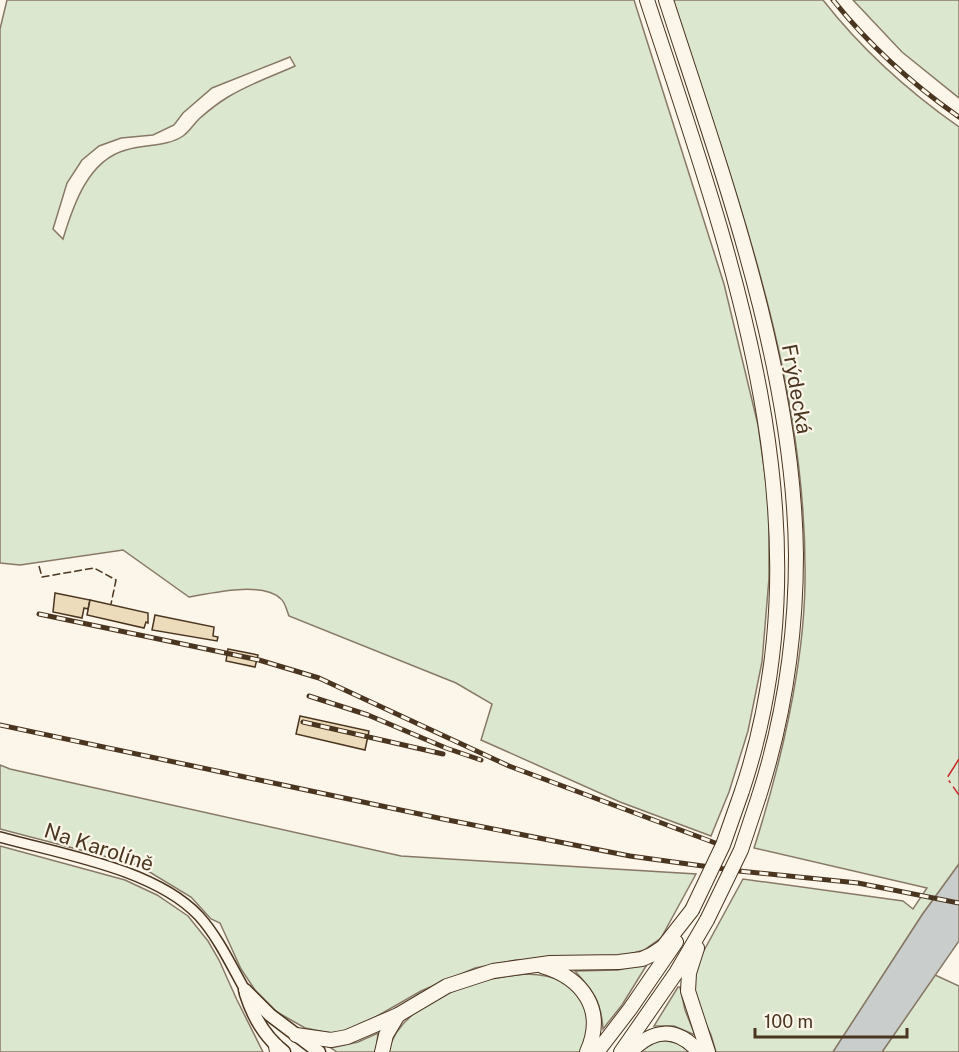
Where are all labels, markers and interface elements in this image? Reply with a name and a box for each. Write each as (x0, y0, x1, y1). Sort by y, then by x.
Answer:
street label: Frýdecká (777, 342, 817, 436)
street label: Na Karolíně (41, 818, 157, 876)
scale bar (755, 1001, 906, 1039)
text: 100 m (764, 1011, 813, 1032)

